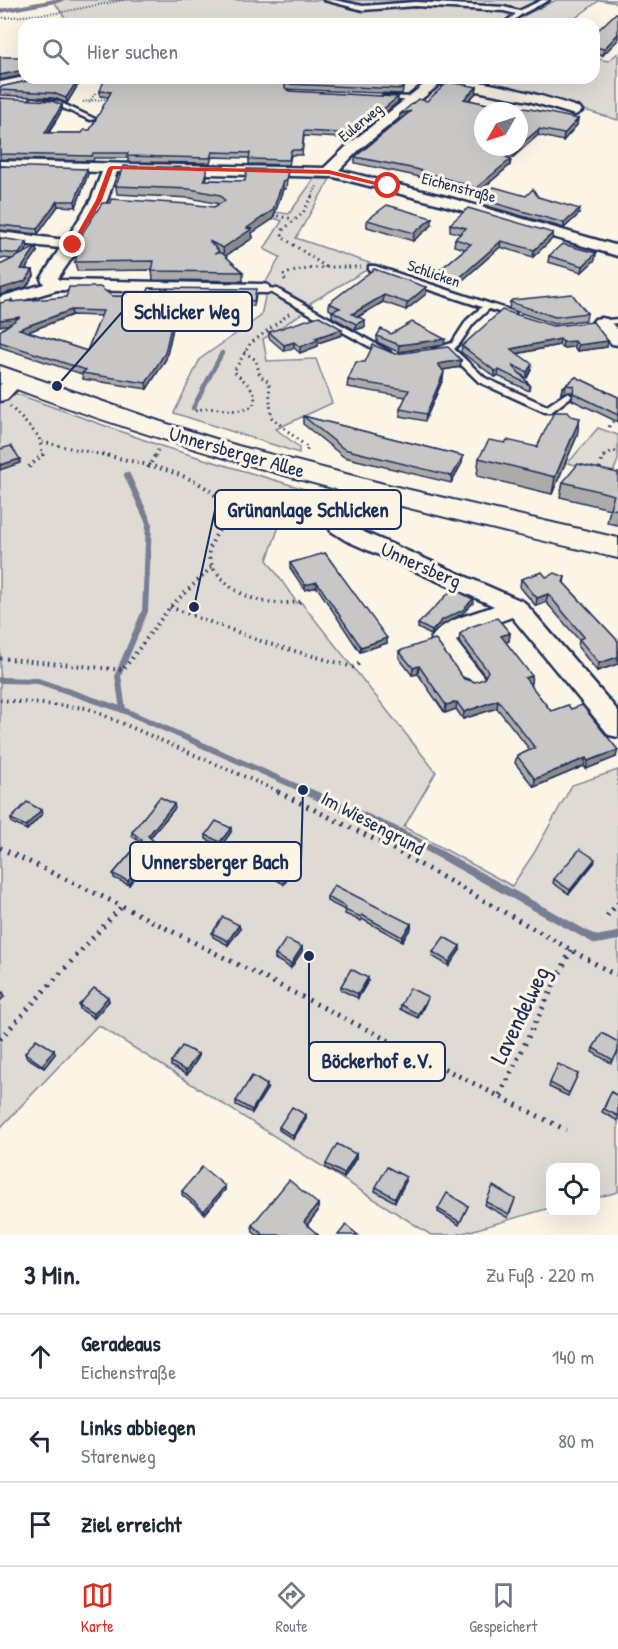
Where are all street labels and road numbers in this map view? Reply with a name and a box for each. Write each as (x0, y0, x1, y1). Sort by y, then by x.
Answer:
street label: Eulerweg (333, 97, 387, 147)
street label: Eichenstraße (419, 167, 499, 208)
street label: Schlicken (405, 254, 463, 292)
street label: Unnersberger Allee (166, 419, 308, 484)
street label: Unnersberg (377, 535, 466, 594)
street label: Im Wiesengrund (317, 784, 430, 861)
street label: Lavendelweg (482, 960, 556, 1069)

